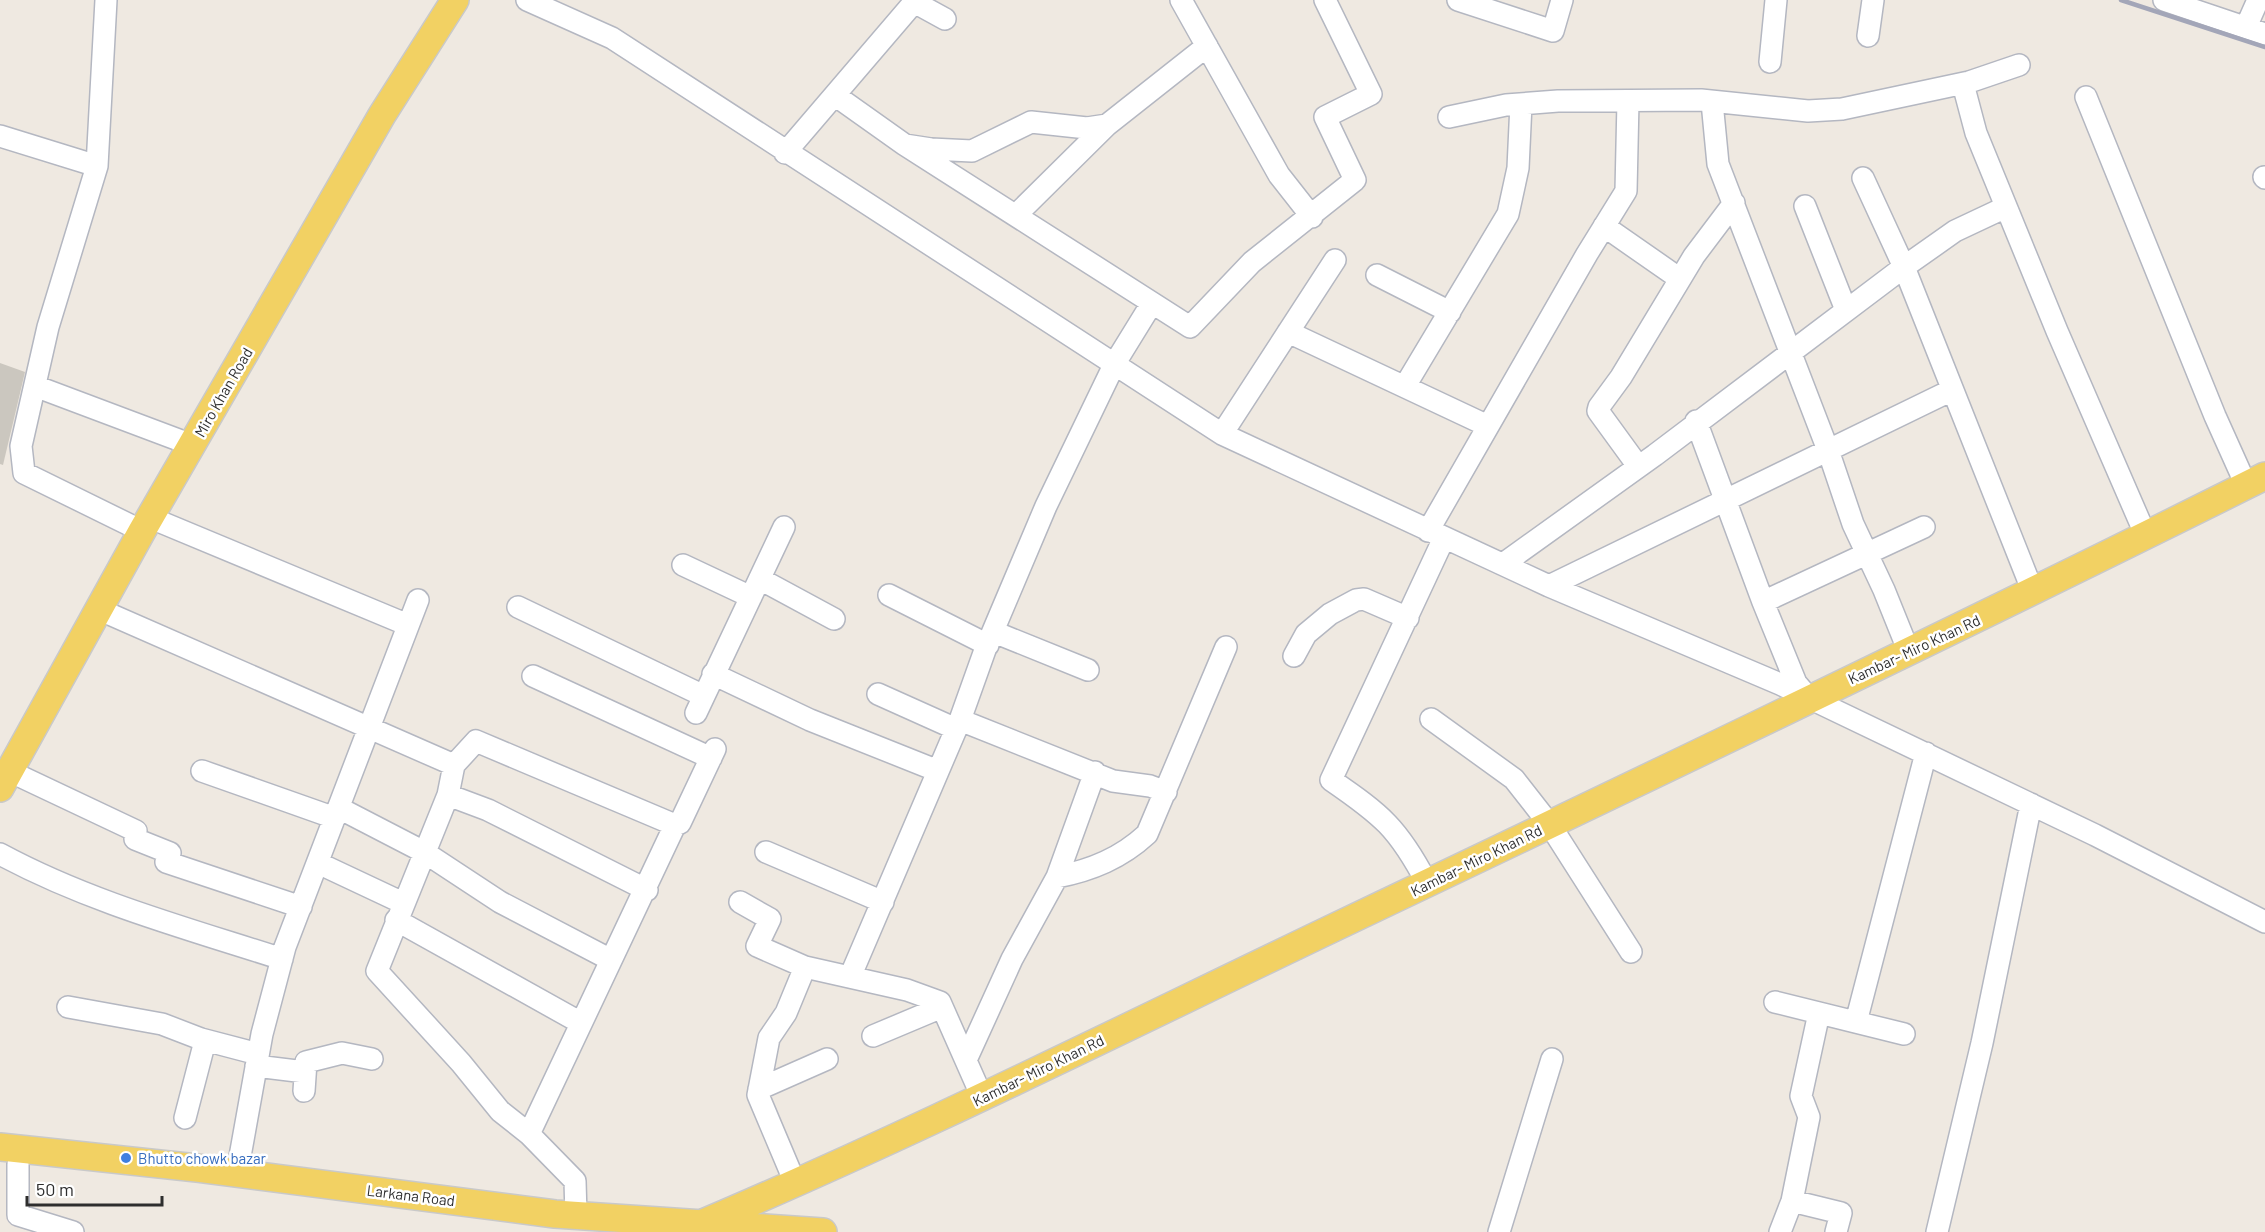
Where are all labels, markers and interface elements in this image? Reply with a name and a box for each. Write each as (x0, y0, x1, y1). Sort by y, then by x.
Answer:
street label: Miro Khan Road (190, 344, 256, 440)
street label: Kambar- Miro Khan Rd (1845, 610, 1983, 688)
street label: Kambar- Miro Khan Rd (1407, 820, 1545, 900)
street label: Kambar- Miro Khan Rd (969, 1030, 1107, 1110)
place label: Bhutto chowk bazar (138, 1149, 267, 1167)
marker: Bhutto chowk bazar (119, 1151, 133, 1165)
scale bar (27, 1169, 162, 1207)
text: 50 m (36, 1178, 74, 1200)
street label: Larkana Road (366, 1181, 456, 1209)

